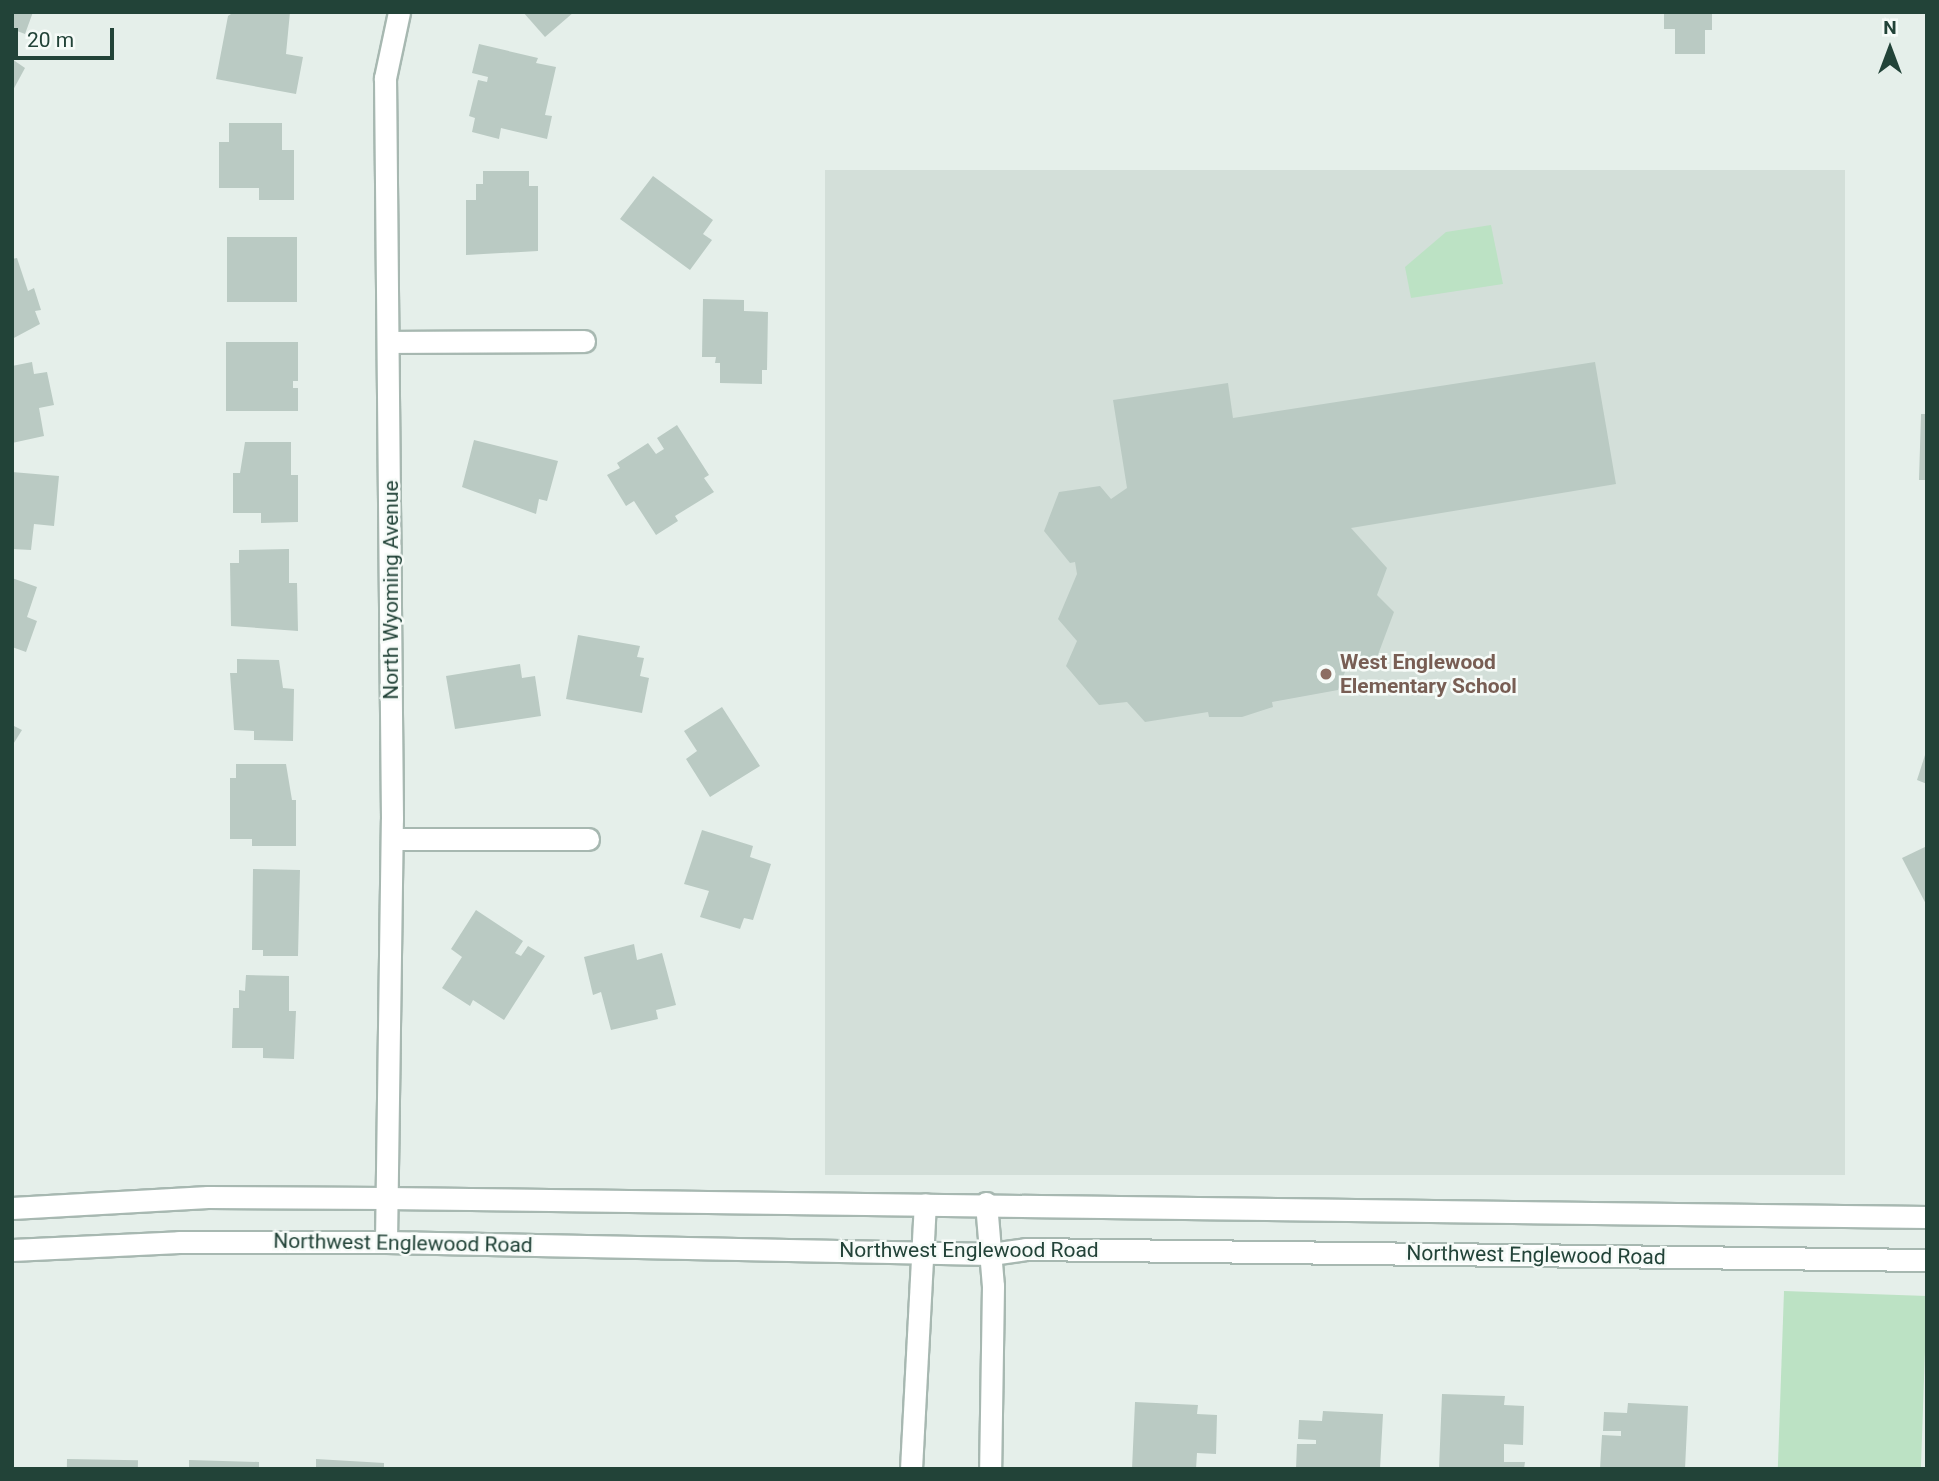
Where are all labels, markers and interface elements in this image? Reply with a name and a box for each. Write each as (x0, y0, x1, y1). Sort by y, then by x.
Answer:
scale bar (18, 14, 117, 58)
north arrow (1855, 14, 1925, 84)
text: N (1883, 16, 1897, 39)
text: 20 m (27, 28, 74, 52)
street label: North Wyoming Avenue (378, 480, 404, 700)
place label: West Englewood Elementary School (1340, 649, 1517, 699)
marker: West Englewood Elementary School (1318, 666, 1334, 682)
street label: Northwest Englewood Road (273, 1228, 533, 1258)
street label: Northwest Englewood Road (839, 1237, 1099, 1263)
street label: Northwest Englewood Road (1406, 1240, 1666, 1270)

